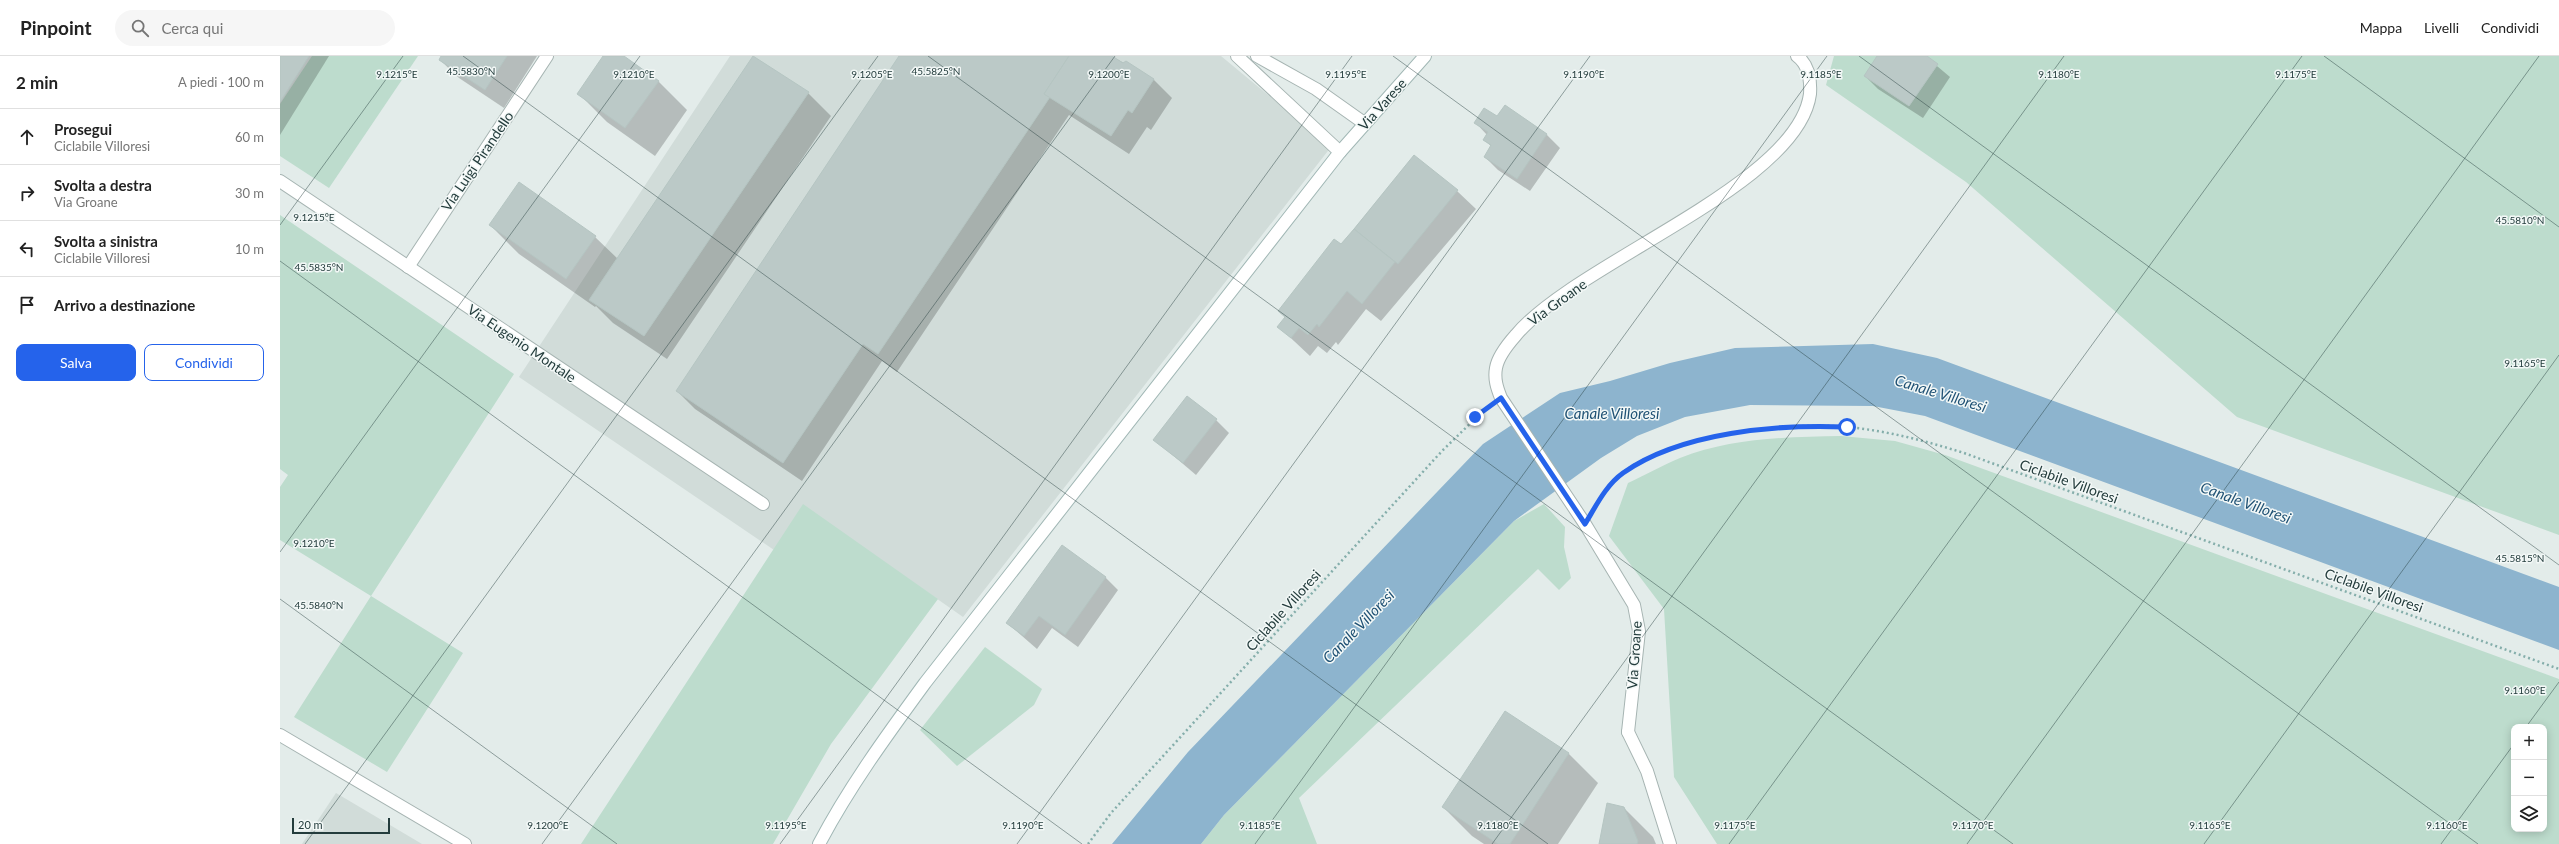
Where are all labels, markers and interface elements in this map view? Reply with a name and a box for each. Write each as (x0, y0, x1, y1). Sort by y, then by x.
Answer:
search box (115, 10, 395, 46)
text: Pinpoint (20, 16, 91, 39)
icon: search (129, 17, 151, 39)
text: Cerca qui (161, 19, 223, 37)
text: Mappa (2360, 19, 2402, 36)
text: Livelli (2424, 19, 2459, 36)
text: Condividi (2481, 19, 2539, 36)
text: 45.5830°N (447, 65, 495, 77)
text: 45.5825°N (912, 65, 960, 77)
text: 9.1215°E (376, 68, 418, 80)
text: 9.1210°E (613, 68, 655, 80)
text: 9.1205°E (851, 68, 893, 80)
text: 9.1200°E (1088, 68, 1130, 80)
text: 9.1195°E (1325, 68, 1367, 80)
text: 9.1190°E (1563, 68, 1605, 80)
text: 9.1185°E (1800, 68, 1842, 80)
text: 9.1180°E (2038, 68, 2080, 80)
text: 9.1175°E (2275, 68, 2317, 80)
text: 2 min (16, 72, 58, 93)
text: A piedi · 100 m (178, 74, 264, 90)
street label: Via Varese (1354, 75, 1410, 133)
street label: Via Luigi Pirandello (437, 108, 517, 214)
text: Prosegui (54, 120, 112, 138)
icon: ahead (16, 126, 38, 148)
text: 60 m (235, 129, 264, 145)
text: Ciclabile Villoresi (54, 138, 150, 154)
text: Svolta a destra (54, 176, 152, 194)
icon: right (16, 182, 38, 204)
text: 30 m (235, 185, 264, 201)
text: Via Groane (54, 194, 118, 210)
text: 9.1215°E (293, 211, 335, 223)
text: 45.5810°N (2496, 214, 2544, 226)
text: Svolta a sinistra (54, 232, 158, 250)
icon: left (16, 238, 38, 260)
text: 10 m (235, 241, 264, 257)
text: Ciclabile Villoresi (54, 250, 150, 266)
text: 45.5835°N (295, 261, 343, 273)
street label: Via Groane (1524, 275, 1590, 329)
icon: arrive (16, 294, 38, 316)
text: Arrivo a destinazione (54, 296, 195, 314)
street label: Via Eugenio Montale (464, 300, 580, 386)
button: Salva (16, 344, 136, 381)
button: Condividi (144, 344, 264, 381)
text: 9.1165°E (2504, 357, 2546, 369)
water label: Canale Villoresi (1893, 371, 1990, 416)
water label: Canale Villoresi (1565, 404, 1660, 422)
route end (1466, 408, 1484, 426)
route start (1838, 418, 1856, 436)
street label: Ciclabile Villoresi (2017, 455, 2121, 507)
water label: Canale Villoresi (2198, 477, 2294, 527)
text: 9.1210°E (293, 537, 335, 549)
text: 45.5815°N (2496, 552, 2544, 564)
street label: Ciclabile Villoresi (2322, 564, 2426, 616)
street label: Ciclabile Villoresi (1242, 566, 1324, 654)
water label: Canale Villoresi (1319, 585, 1398, 666)
text: 45.5840°N (295, 599, 343, 611)
street label: Via Groane (1623, 620, 1645, 690)
text: 9.1160°E (2504, 684, 2546, 696)
map controls (2511, 724, 2547, 832)
button: + (2511, 724, 2547, 760)
button: − (2511, 760, 2547, 796)
button: layers (2511, 796, 2547, 832)
scale bar (292, 816, 390, 835)
text: 20 m (298, 818, 323, 831)
text: 9.1200°E (527, 819, 569, 831)
text: 9.1195°E (765, 819, 807, 831)
text: 9.1190°E (1002, 819, 1044, 831)
text: 9.1185°E (1239, 819, 1281, 831)
text: 9.1180°E (1477, 819, 1519, 831)
text: 9.1175°E (1714, 819, 1756, 831)
text: 9.1170°E (1952, 819, 1994, 831)
text: 9.1165°E (2189, 819, 2231, 831)
text: 9.1160°E (2426, 819, 2468, 831)

